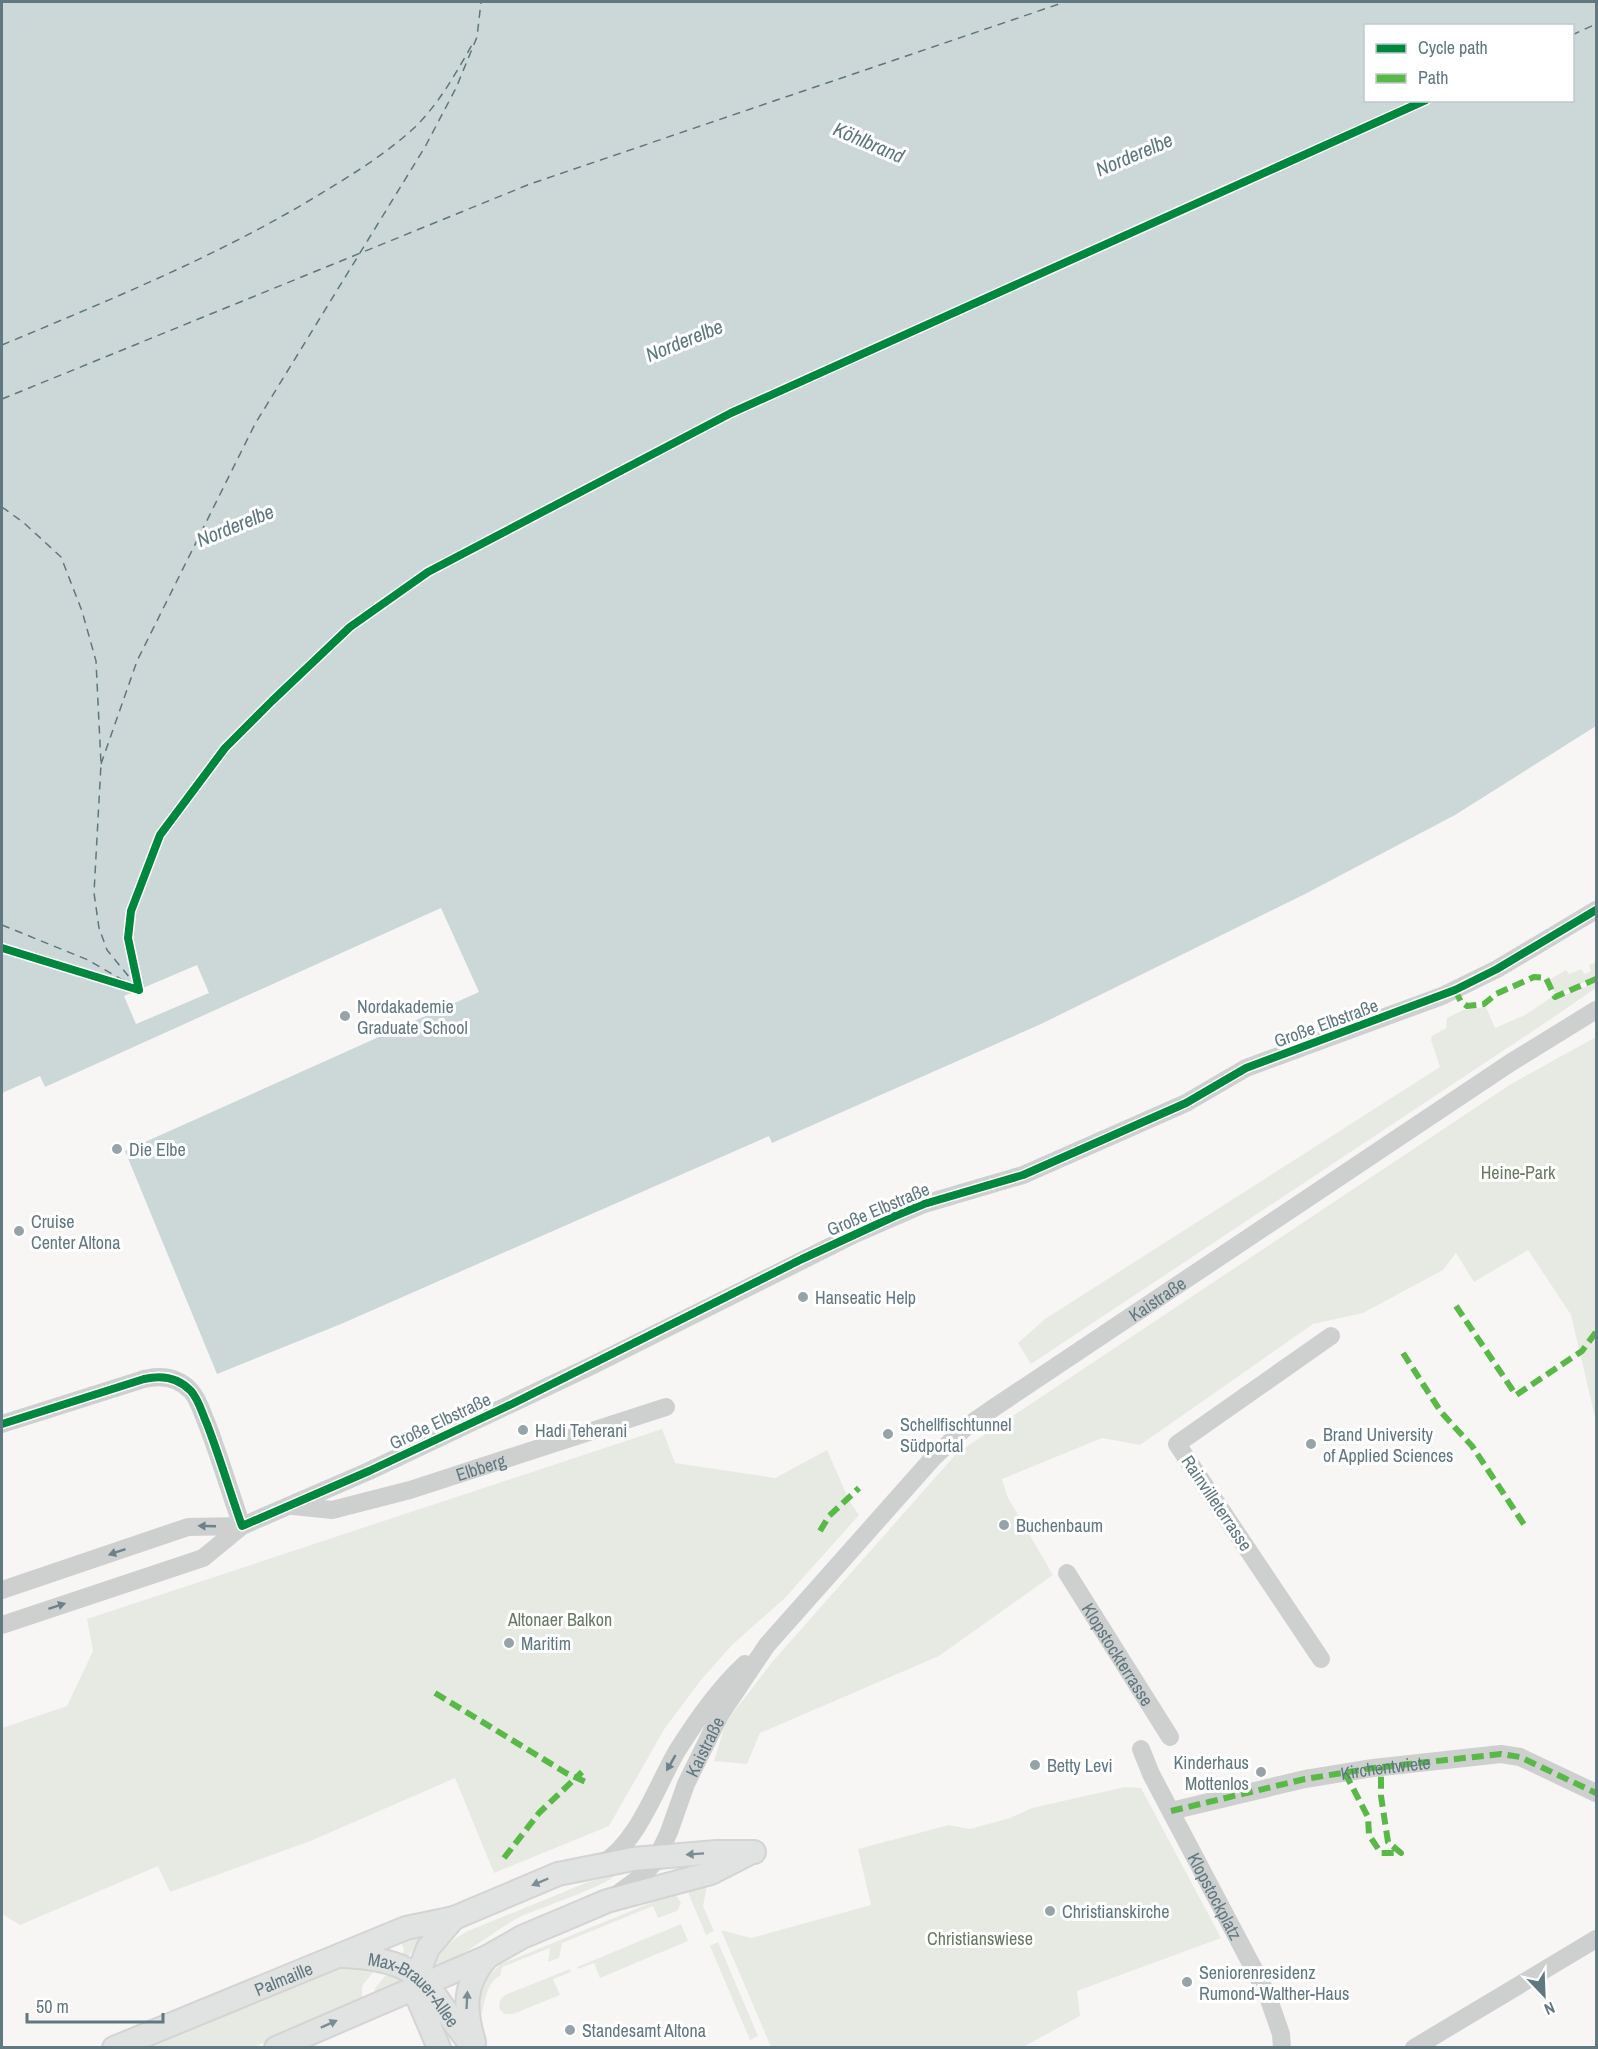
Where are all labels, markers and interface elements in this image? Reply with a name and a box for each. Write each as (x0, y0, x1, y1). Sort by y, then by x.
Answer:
legend (1364, 24, 1574, 102)
text: Cycle path (1418, 35, 1488, 60)
text: Path (1418, 65, 1448, 90)
water label: Köhlbrand (829, 115, 909, 169)
water label: Norderelbe (1091, 126, 1177, 182)
water label: Norderelbe (641, 312, 727, 368)
water label: Norderelbe (192, 497, 278, 553)
street label: Große Elbstraße (1270, 993, 1382, 1053)
place label: Nordakademie Graduate School (357, 994, 468, 1040)
marker: Nordakademie Graduate School (338, 1009, 352, 1023)
place label: Die Elbe (129, 1137, 186, 1162)
marker: Die Elbe (110, 1142, 124, 1156)
park label: Heine-Park (1481, 1160, 1556, 1185)
street label: Große Elbstraße (823, 1176, 933, 1242)
place label: Cruise Center Altona (31, 1209, 120, 1255)
marker: Cruise Center Altona (12, 1224, 26, 1238)
street label: Kaistraße (1123, 1271, 1191, 1327)
place label: Hanseatic Help (815, 1285, 916, 1310)
marker: Hanseatic Help (796, 1290, 810, 1304)
street label: Große Elbstraße (385, 1387, 495, 1455)
place label: Schellfischtunnel Südportal (900, 1412, 1012, 1458)
place label: Hadi Teherani (535, 1418, 627, 1443)
place label: Brand University of Applied Sciences (1323, 1422, 1453, 1468)
marker: Hadi Teherani (516, 1423, 530, 1437)
marker: Schellfischtunnel Südportal (881, 1427, 895, 1441)
marker: Brand University of Applied Sciences (1304, 1437, 1318, 1451)
street label: Elbberg (453, 1447, 509, 1487)
street label: Rainvilleterrasse (1176, 1450, 1258, 1556)
place label: Buchenbaum (1016, 1513, 1103, 1538)
marker: Buchenbaum (997, 1518, 1011, 1532)
one-way arrow (197, 1521, 216, 1530)
one-way arrow (108, 1547, 126, 1557)
street label: Klopstockterrasse (1076, 1598, 1160, 1711)
one-way arrow (48, 1601, 66, 1611)
park label: Altonaer Balkon (507, 1607, 612, 1632)
place label: Maritim (521, 1631, 571, 1656)
marker: Maritim (502, 1636, 516, 1650)
street label: Kaistraße (679, 1712, 730, 1781)
street label: Kirchentwiete (1339, 1749, 1432, 1786)
place label: Kinderhaus Mottenlos (1174, 1750, 1249, 1796)
place label: Betty Levi (1047, 1753, 1113, 1778)
one-way arrow (666, 1754, 676, 1771)
marker: Betty Levi (1028, 1758, 1042, 1772)
marker: Kinderhaus Mottenlos (1254, 1765, 1268, 1779)
street label: Klopstockplatz (1182, 1848, 1249, 1944)
one-way arrow (686, 1849, 705, 1858)
one-way arrow (531, 1878, 549, 1887)
place label: Christianskirche (1062, 1899, 1169, 1924)
marker: Christianskirche (1043, 1904, 1057, 1918)
park label: Christianswiese (927, 1926, 1033, 1951)
street label: Max-Brauer-Allee (366, 1946, 466, 2032)
street label: Palmaille (250, 1955, 316, 2002)
place label: Seniorenresidenz Rumond-Walther-Haus (1199, 1960, 1349, 2006)
north arrow (1514, 1965, 1574, 2025)
marker: Seniorenresidenz Rumond-Walther-Haus (1180, 1975, 1194, 1989)
scale bar (27, 1986, 164, 2024)
one-way arrow (462, 1991, 471, 2010)
text: 50 m (36, 1994, 69, 2019)
text: N (1541, 1997, 1559, 2021)
place label: Standesamt Altona (582, 2018, 706, 2043)
one-way arrow (321, 2019, 339, 2029)
marker: Standesamt Altona (563, 2023, 577, 2037)

